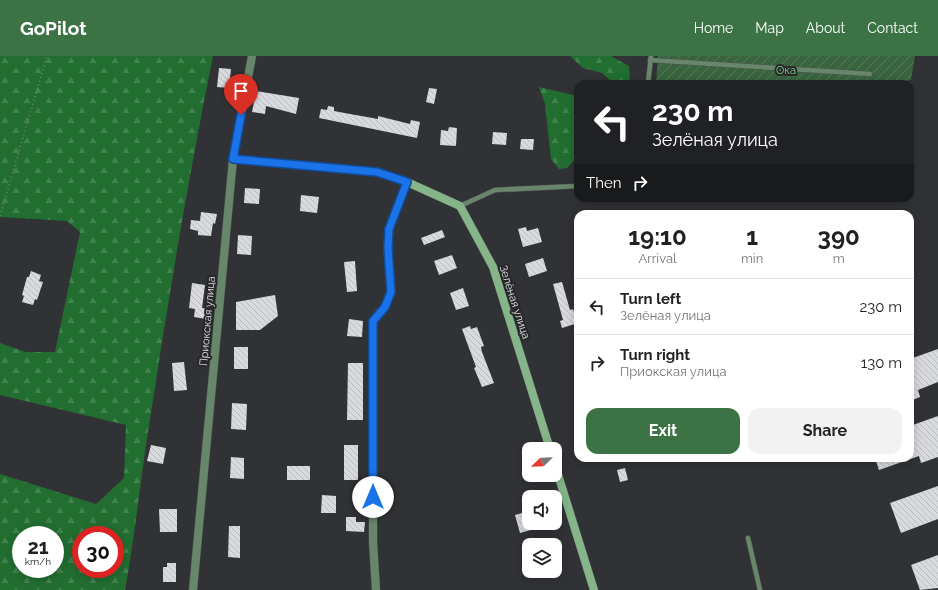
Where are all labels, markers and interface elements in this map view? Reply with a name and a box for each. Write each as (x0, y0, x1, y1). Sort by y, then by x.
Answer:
text: GoPilot (20, 17, 86, 39)
text: Home (694, 20, 733, 36)
text: Map (755, 20, 784, 36)
text: About (806, 20, 845, 36)
text: Contact (867, 20, 918, 36)
park label: Ока (776, 64, 796, 77)
pin (224, 74, 258, 115)
icon: arrive (230, 80, 252, 102)
text: 230 m (652, 95, 733, 128)
icon: left (586, 96, 638, 148)
text: Зелёная улица (652, 129, 778, 150)
icon: right (629, 172, 651, 194)
text: Then (586, 174, 621, 192)
text: 19:10 (628, 222, 687, 251)
text: 1 (746, 222, 758, 251)
text: 390 (818, 222, 860, 251)
text: Arrival (638, 251, 677, 266)
text: min (741, 251, 763, 266)
text: m (833, 251, 845, 266)
street label: Зелёная улица (496, 264, 533, 341)
street label: Приокская улица (197, 276, 218, 367)
text: Turn left (620, 290, 681, 308)
icon: left (586, 296, 608, 318)
text: 230 m (859, 298, 902, 316)
text: Зелёная улица (620, 308, 711, 323)
text: Turn right (620, 346, 690, 364)
icon: right (586, 352, 608, 374)
text: 130 m (861, 354, 902, 372)
text: Приокская улица (620, 364, 727, 379)
button: Exit (586, 408, 740, 454)
button: Share (748, 408, 902, 454)
north arrow (522, 442, 562, 482)
map controls (522, 442, 562, 578)
position arrow (352, 476, 394, 518)
button: sound (522, 490, 562, 530)
speed limit sign: 30 (72, 526, 124, 578)
text: 21 (27, 535, 49, 559)
button: layers (522, 538, 562, 578)
text: km/h (25, 556, 51, 567)

